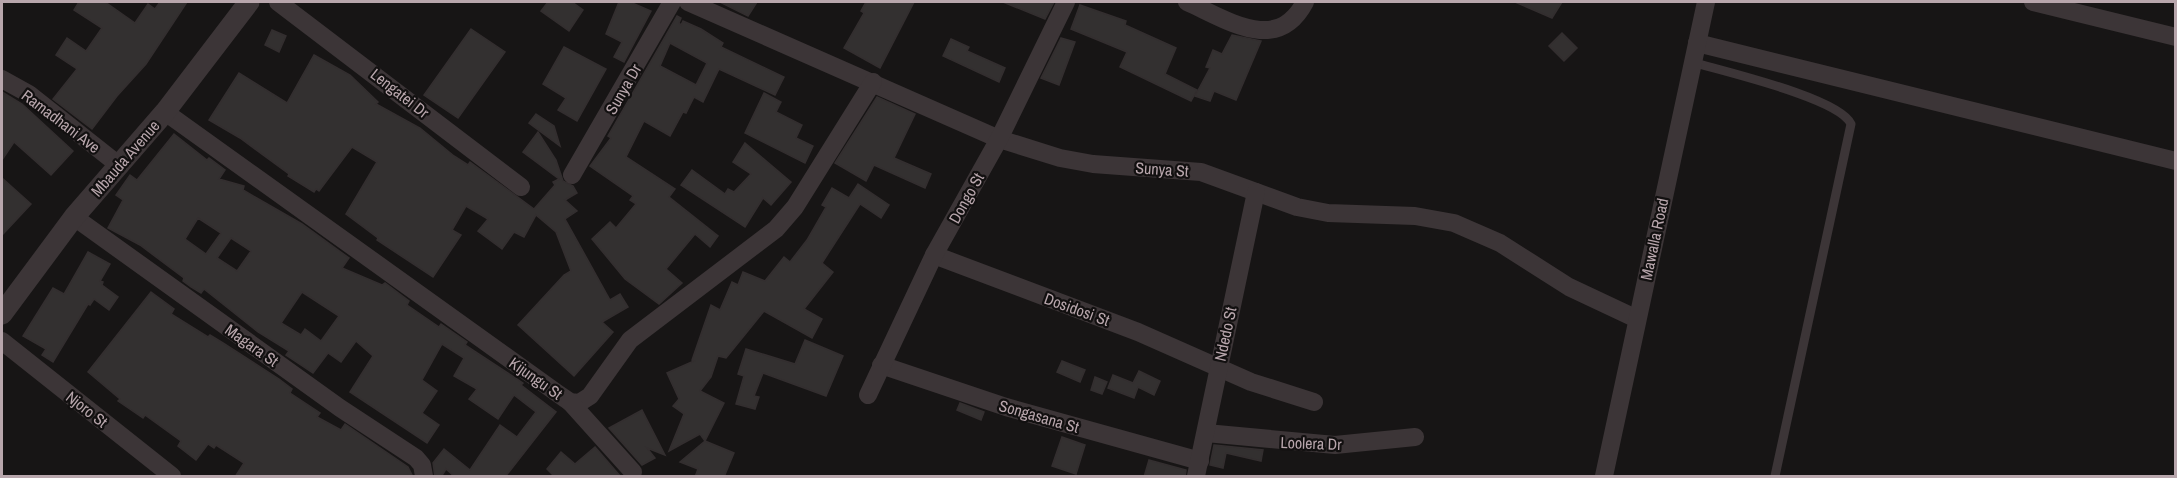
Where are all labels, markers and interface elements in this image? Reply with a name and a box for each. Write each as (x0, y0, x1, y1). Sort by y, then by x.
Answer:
street label: Sunya Dr (600, 59, 647, 118)
street label: Lengatei Dr (366, 63, 434, 123)
street label: Ramadhani Ave (17, 84, 105, 158)
street label: Mbauda Avenue (86, 115, 164, 201)
street label: Sunya St (1135, 156, 1190, 182)
street label: Dongo St (943, 168, 989, 227)
street label: Mawalla Road (1635, 196, 1673, 282)
street label: Dosidosi St (1041, 287, 1113, 331)
street label: Ndedo St (1209, 305, 1242, 363)
street label: Magara St (221, 319, 283, 372)
street label: Kijungu St (505, 352, 567, 405)
street label: Njoro St (62, 386, 113, 432)
street label: Songasana St (996, 394, 1082, 438)
street label: Loolera Dr (1280, 431, 1343, 455)

